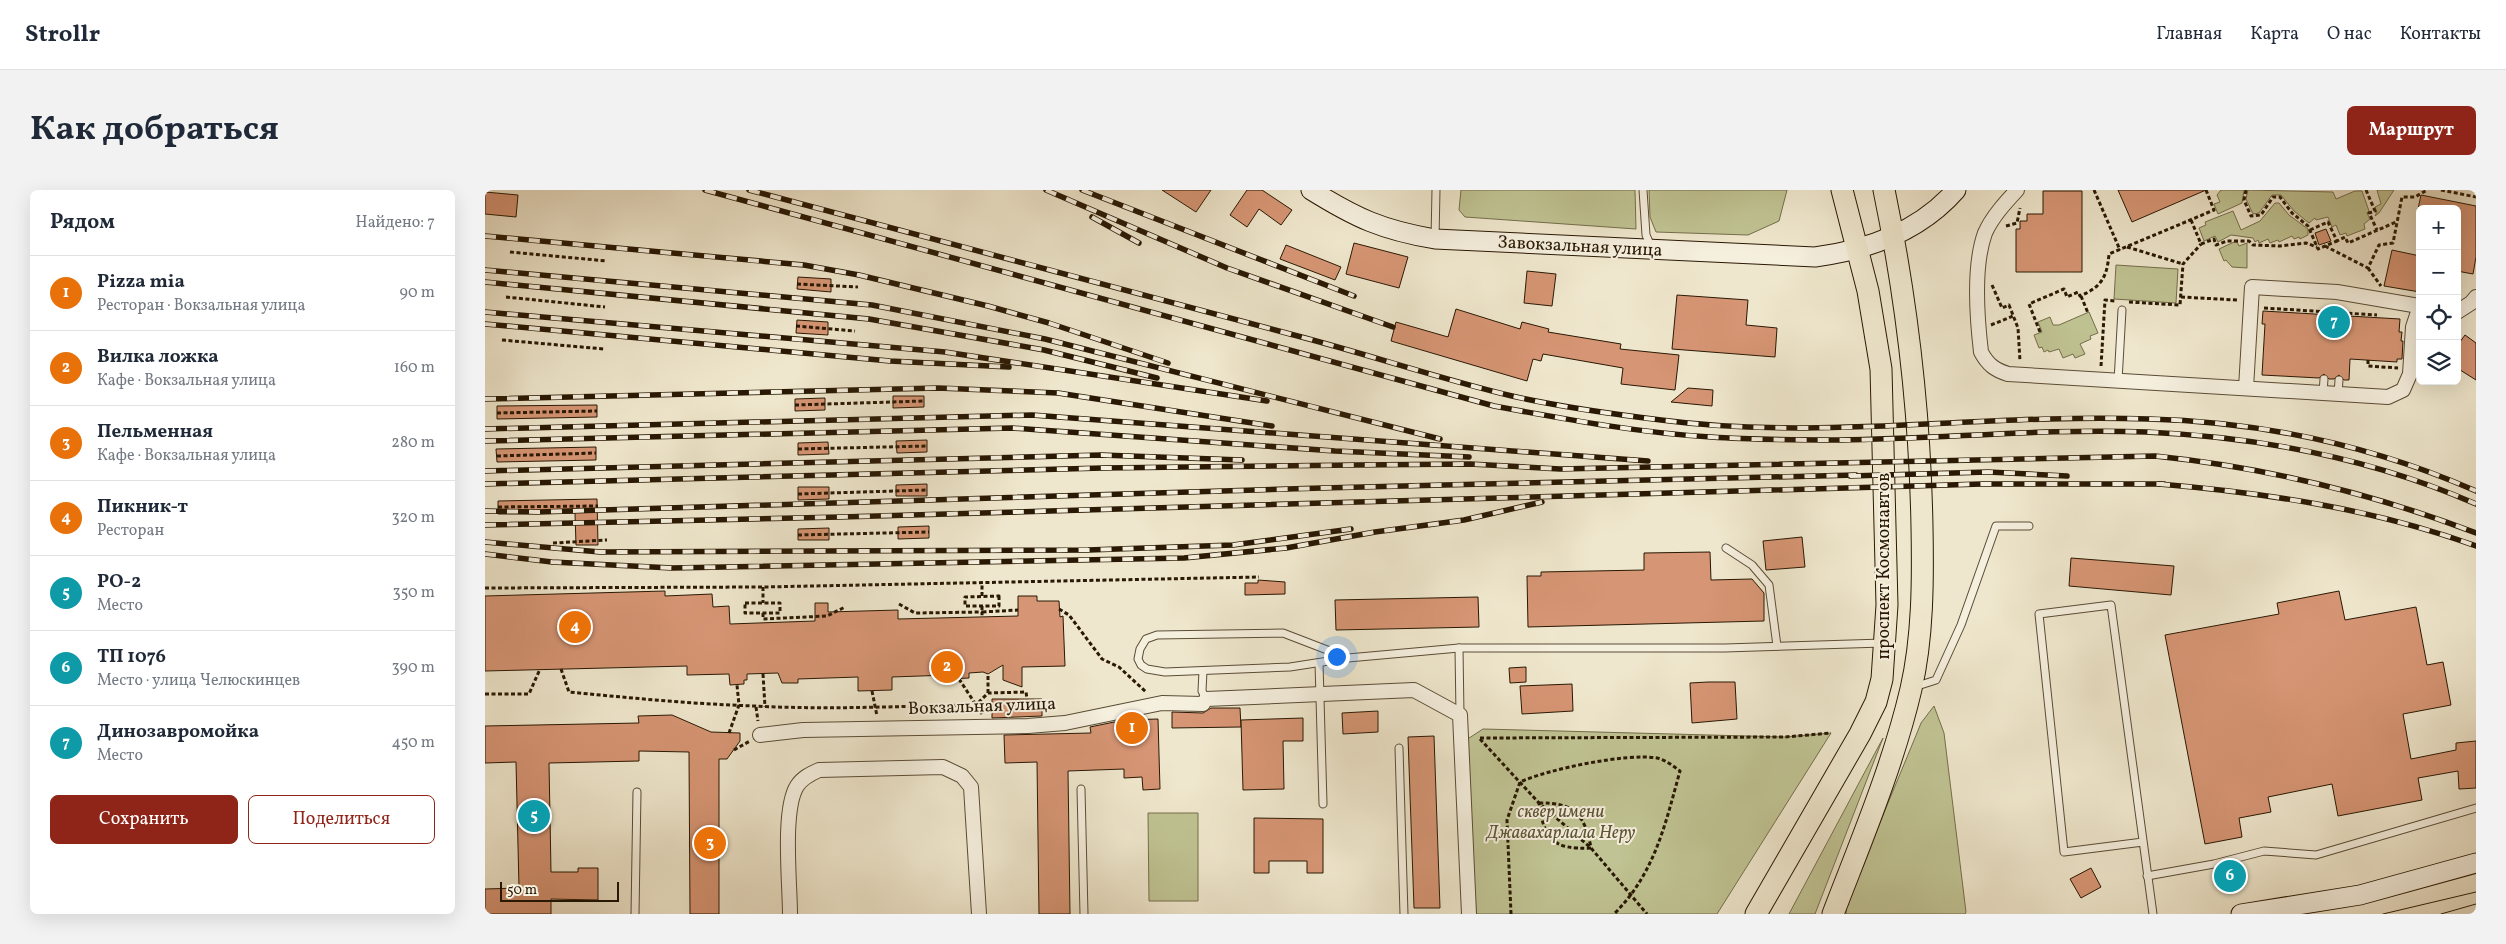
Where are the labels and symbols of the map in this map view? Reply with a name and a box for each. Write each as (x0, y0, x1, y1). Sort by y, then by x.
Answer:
street label: Завокзальная улица (1497, 230, 1663, 264)
pin: 7 (2318, 303, 2350, 341)
street label: проспект Космонавтов (1872, 473, 1897, 659)
pin: 4 (559, 608, 591, 646)
your location (1324, 644, 1350, 670)
pin: 2 (931, 648, 963, 686)
street label: Вокзальная улица (908, 692, 1057, 722)
pin: 1 (1116, 709, 1148, 747)
pin: 5 (518, 797, 550, 835)
park label: сквер имени Джавахарлала Неру (1485, 800, 1636, 846)
pin: 3 (694, 824, 726, 862)
pin: 6 (2214, 857, 2246, 895)
scale bar (500, 879, 619, 902)

